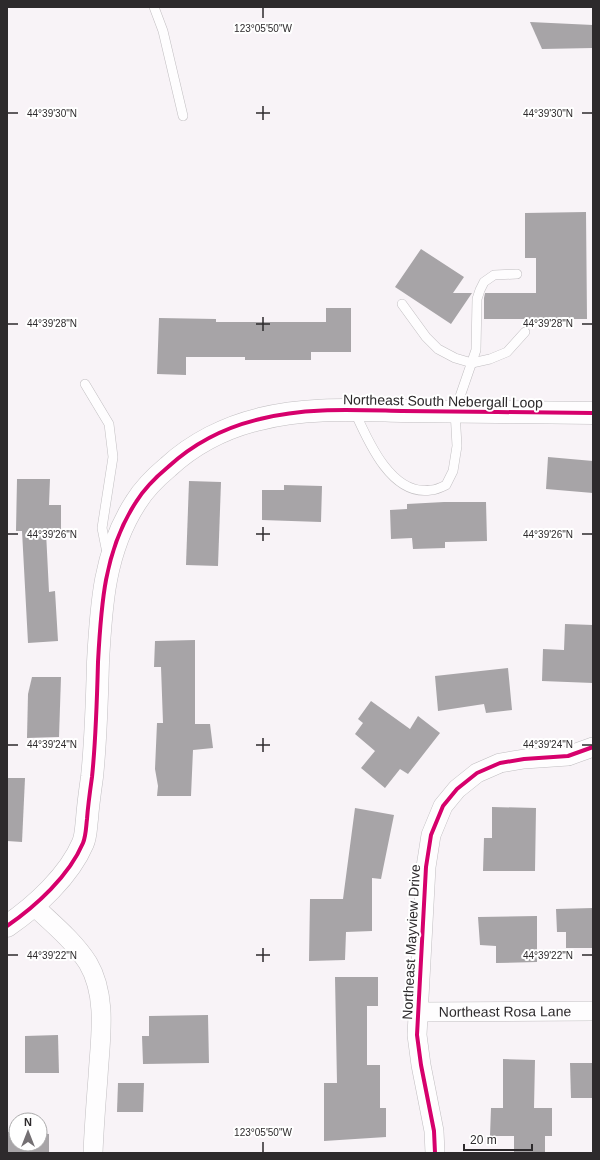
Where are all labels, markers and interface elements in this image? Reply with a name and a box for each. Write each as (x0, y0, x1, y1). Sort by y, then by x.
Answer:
text: 123°05'50"W (234, 23, 292, 34)
text: 44°39'30"N (27, 108, 77, 119)
text: 44°39'30"N (523, 108, 573, 119)
text: 44°39'28"N (27, 318, 77, 329)
text: 44°39'28"N (523, 318, 573, 329)
street label: Northeast South Nebergall Loop (343, 391, 543, 411)
text: 44°39'26"N (27, 529, 77, 540)
text: 44°39'26"N (523, 529, 573, 540)
text: 44°39'24"N (27, 739, 77, 750)
text: 44°39'24"N (523, 739, 573, 750)
street label: Northeast Mayview Drive (399, 864, 423, 1020)
text: 44°39'22"N (27, 950, 77, 961)
text: 44°39'22"N (523, 950, 573, 961)
street label: Northeast Rosa Lane (439, 1003, 571, 1020)
north arrow (8, 1112, 48, 1152)
text: N (24, 1116, 32, 1128)
scale bar (464, 1126, 532, 1152)
text: 123°05'50"W (234, 1127, 292, 1138)
text: 20 m (470, 1133, 497, 1147)

